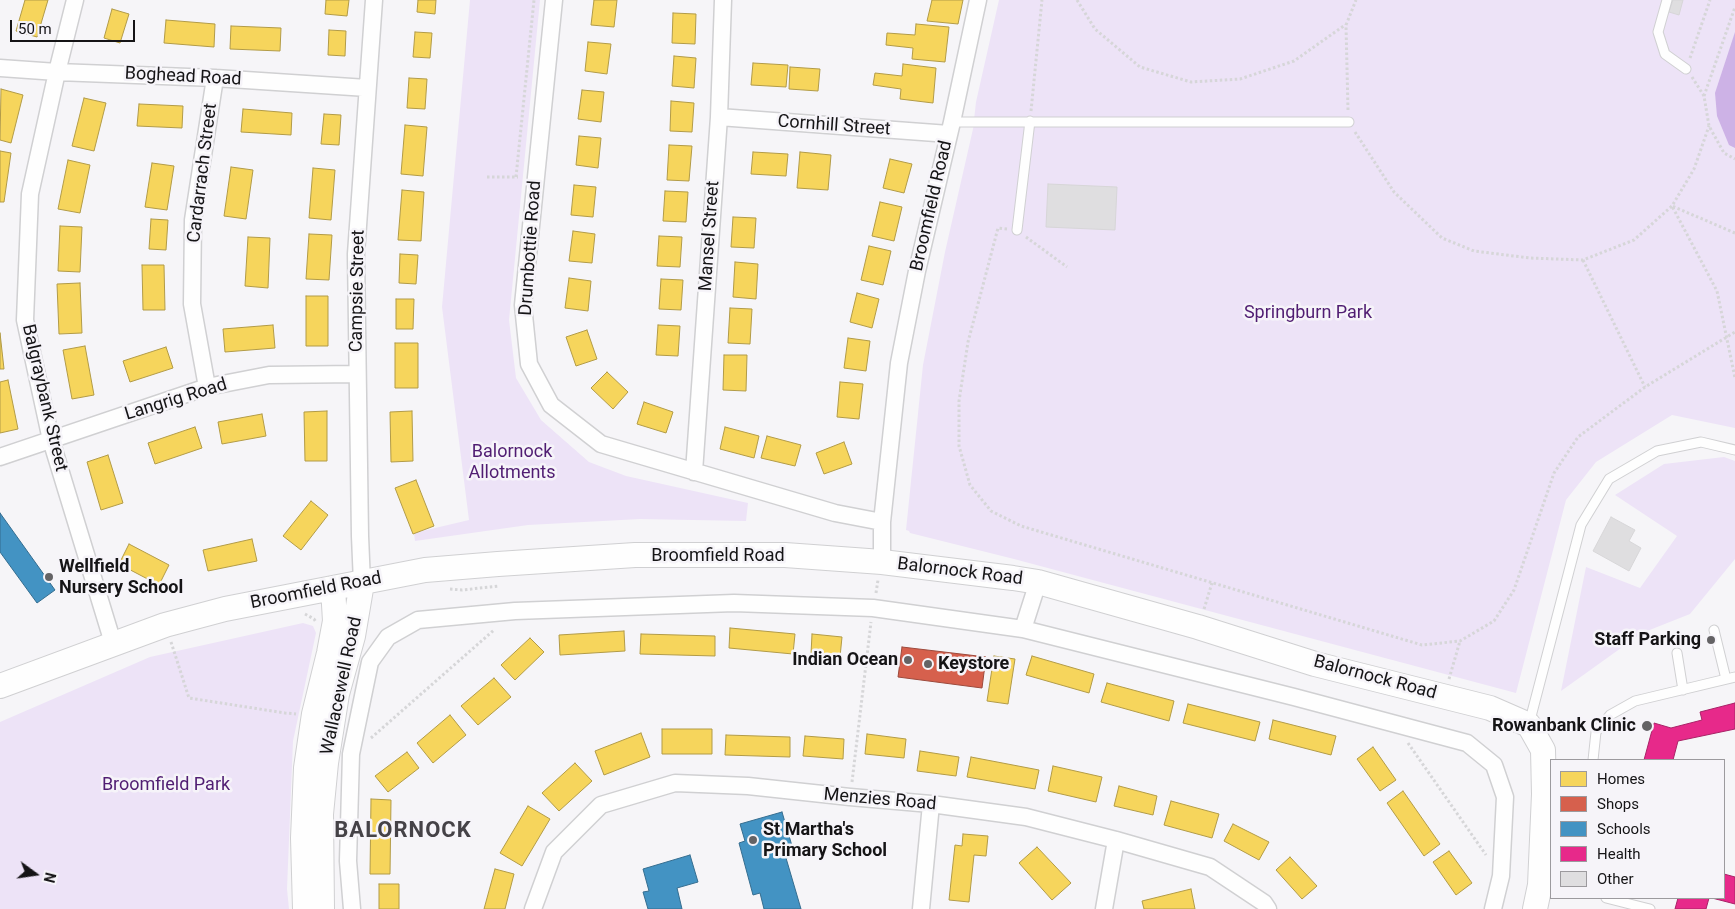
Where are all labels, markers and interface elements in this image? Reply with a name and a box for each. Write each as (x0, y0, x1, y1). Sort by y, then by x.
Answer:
scale bar (12, 10, 138, 42)
text: 50 m (18, 20, 52, 38)
street label: Boghead Road (124, 63, 242, 91)
street label: Cardarrach Street (184, 102, 222, 244)
street label: Cornhill Street (777, 111, 891, 141)
street label: Broomfield Road (906, 139, 958, 273)
street label: Drumbottie Road (516, 180, 546, 316)
street label: Mansel Street (695, 180, 725, 292)
street label: Campsie Street (346, 230, 370, 352)
park label: Springburn Park (1244, 302, 1372, 324)
street label: Balgraybank Street (17, 322, 71, 474)
street label: Langrig Road (122, 374, 230, 426)
park label: Balornock Allotments (468, 441, 556, 484)
street label: Broomfield Road (651, 545, 785, 567)
street label: Balornock Road (896, 554, 1024, 590)
place label: Wellfield Nursery School (59, 556, 183, 598)
street label: Broomfield Road (249, 568, 383, 614)
marker: Wellfield Nursery School (43, 571, 55, 583)
street label: Wallacewell Road (317, 615, 367, 757)
place label: Staff Parking (1594, 629, 1701, 651)
marker: Staff Parking (1705, 634, 1717, 646)
place label: Indian Ocean (792, 649, 898, 671)
street label: Balornock Road (1311, 651, 1439, 705)
place label: Keystore (938, 653, 1009, 675)
marker: Indian Ocean (902, 654, 914, 666)
marker: Keystore (922, 658, 934, 670)
place label: Rowanbank Clinic (1492, 715, 1636, 737)
marker: Rowanbank Clinic (1640, 719, 1654, 733)
legend (1550, 759, 1725, 899)
text: Homes (1597, 770, 1645, 788)
park label: Broomfield Park (102, 774, 230, 796)
street label: Menzies Road (823, 784, 937, 816)
text: Shops (1597, 795, 1639, 813)
district label: BALORNOCK (333, 818, 473, 844)
place label: St Martha's Primary School (763, 819, 887, 862)
text: Schools (1597, 820, 1651, 838)
marker: St Martha's Primary School (747, 834, 759, 846)
text: Health (1597, 845, 1641, 863)
north arrow (10, 849, 60, 899)
text: Other (1597, 870, 1634, 888)
text: N (41, 871, 59, 884)

